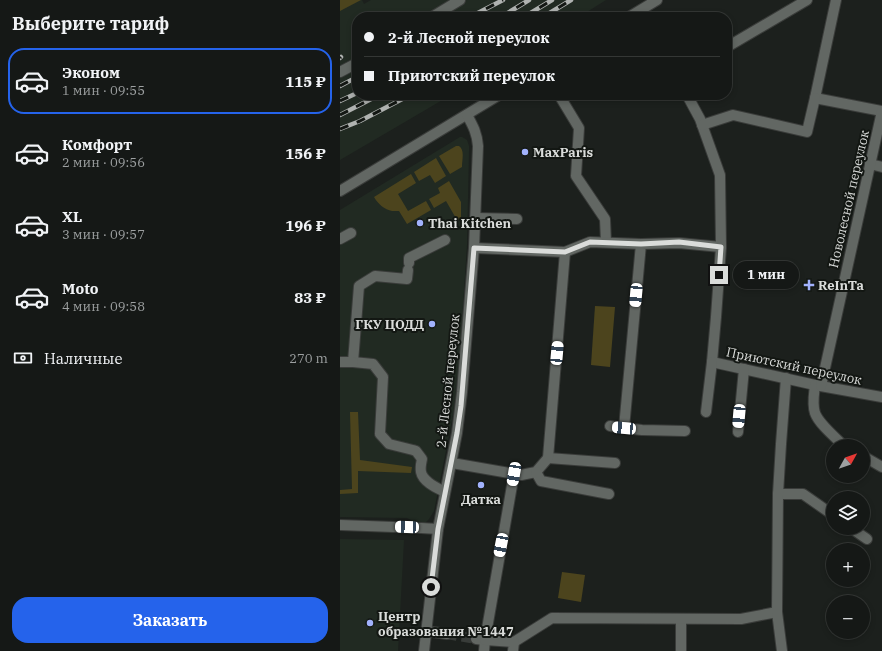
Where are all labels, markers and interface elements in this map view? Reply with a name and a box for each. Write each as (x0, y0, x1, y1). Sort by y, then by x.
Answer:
text: Выберите тариф (12, 12, 169, 35)
text: 2-й Лесной переулок (388, 28, 549, 47)
icon: car (14, 63, 50, 99)
text: Эконом (62, 63, 120, 82)
text: Приютский переулок (388, 66, 555, 85)
text: 115 ₽ (285, 72, 326, 91)
text: 1 мин · 09:55 (62, 82, 145, 99)
street label: Новолесной переулок (825, 128, 873, 270)
icon: car (14, 135, 50, 171)
text: Комфорт (62, 135, 132, 154)
text: 156 ₽ (285, 144, 326, 163)
place label: MaxParis (533, 144, 594, 161)
marker: MaxParis (520, 147, 530, 157)
text: 2 мин · 09:56 (62, 154, 145, 171)
icon: car (14, 207, 50, 243)
text: XL (62, 207, 82, 226)
place label: Thai Kitchen (428, 215, 512, 232)
text: 196 ₽ (285, 216, 326, 235)
marker: Thai Kitchen (415, 218, 425, 228)
text: 3 мин · 09:57 (62, 226, 145, 243)
callout: 1 мин (733, 261, 799, 289)
route end (710, 266, 728, 284)
text: 1 мин (747, 266, 785, 283)
place label: ReInTa (818, 277, 864, 294)
icon: car (14, 279, 50, 315)
text: Moto (62, 279, 99, 298)
marker: ReInTa (803, 279, 815, 291)
car (629, 283, 643, 307)
text: 83 ₽ (294, 288, 326, 307)
text: 4 мин · 09:58 (62, 298, 145, 315)
street label: 2-й Лесной переулок (433, 313, 464, 449)
place label: ГКУ ЦОДД (355, 316, 424, 333)
marker: ГКУ ЦОДД (427, 319, 437, 329)
car (550, 341, 564, 365)
street label: Приютский переулок (725, 343, 864, 389)
icon: cash (12, 347, 34, 369)
text: Наличные (44, 349, 122, 368)
text: 270 m (289, 350, 328, 367)
car (732, 404, 746, 428)
car (612, 421, 636, 435)
north arrow (826, 439, 870, 483)
map controls (826, 439, 870, 639)
car (506, 461, 522, 487)
marker: Датка (476, 480, 486, 490)
place label: Датка (461, 491, 502, 508)
button: layers (826, 491, 870, 535)
car (395, 521, 419, 533)
car (493, 532, 509, 558)
button: + (826, 543, 870, 587)
route start (422, 578, 440, 596)
button: − (826, 595, 870, 639)
button: Заказать (12, 597, 328, 643)
place label: Центр образования №1447 (378, 608, 514, 640)
marker: Центр образования №1447 (365, 618, 375, 628)

